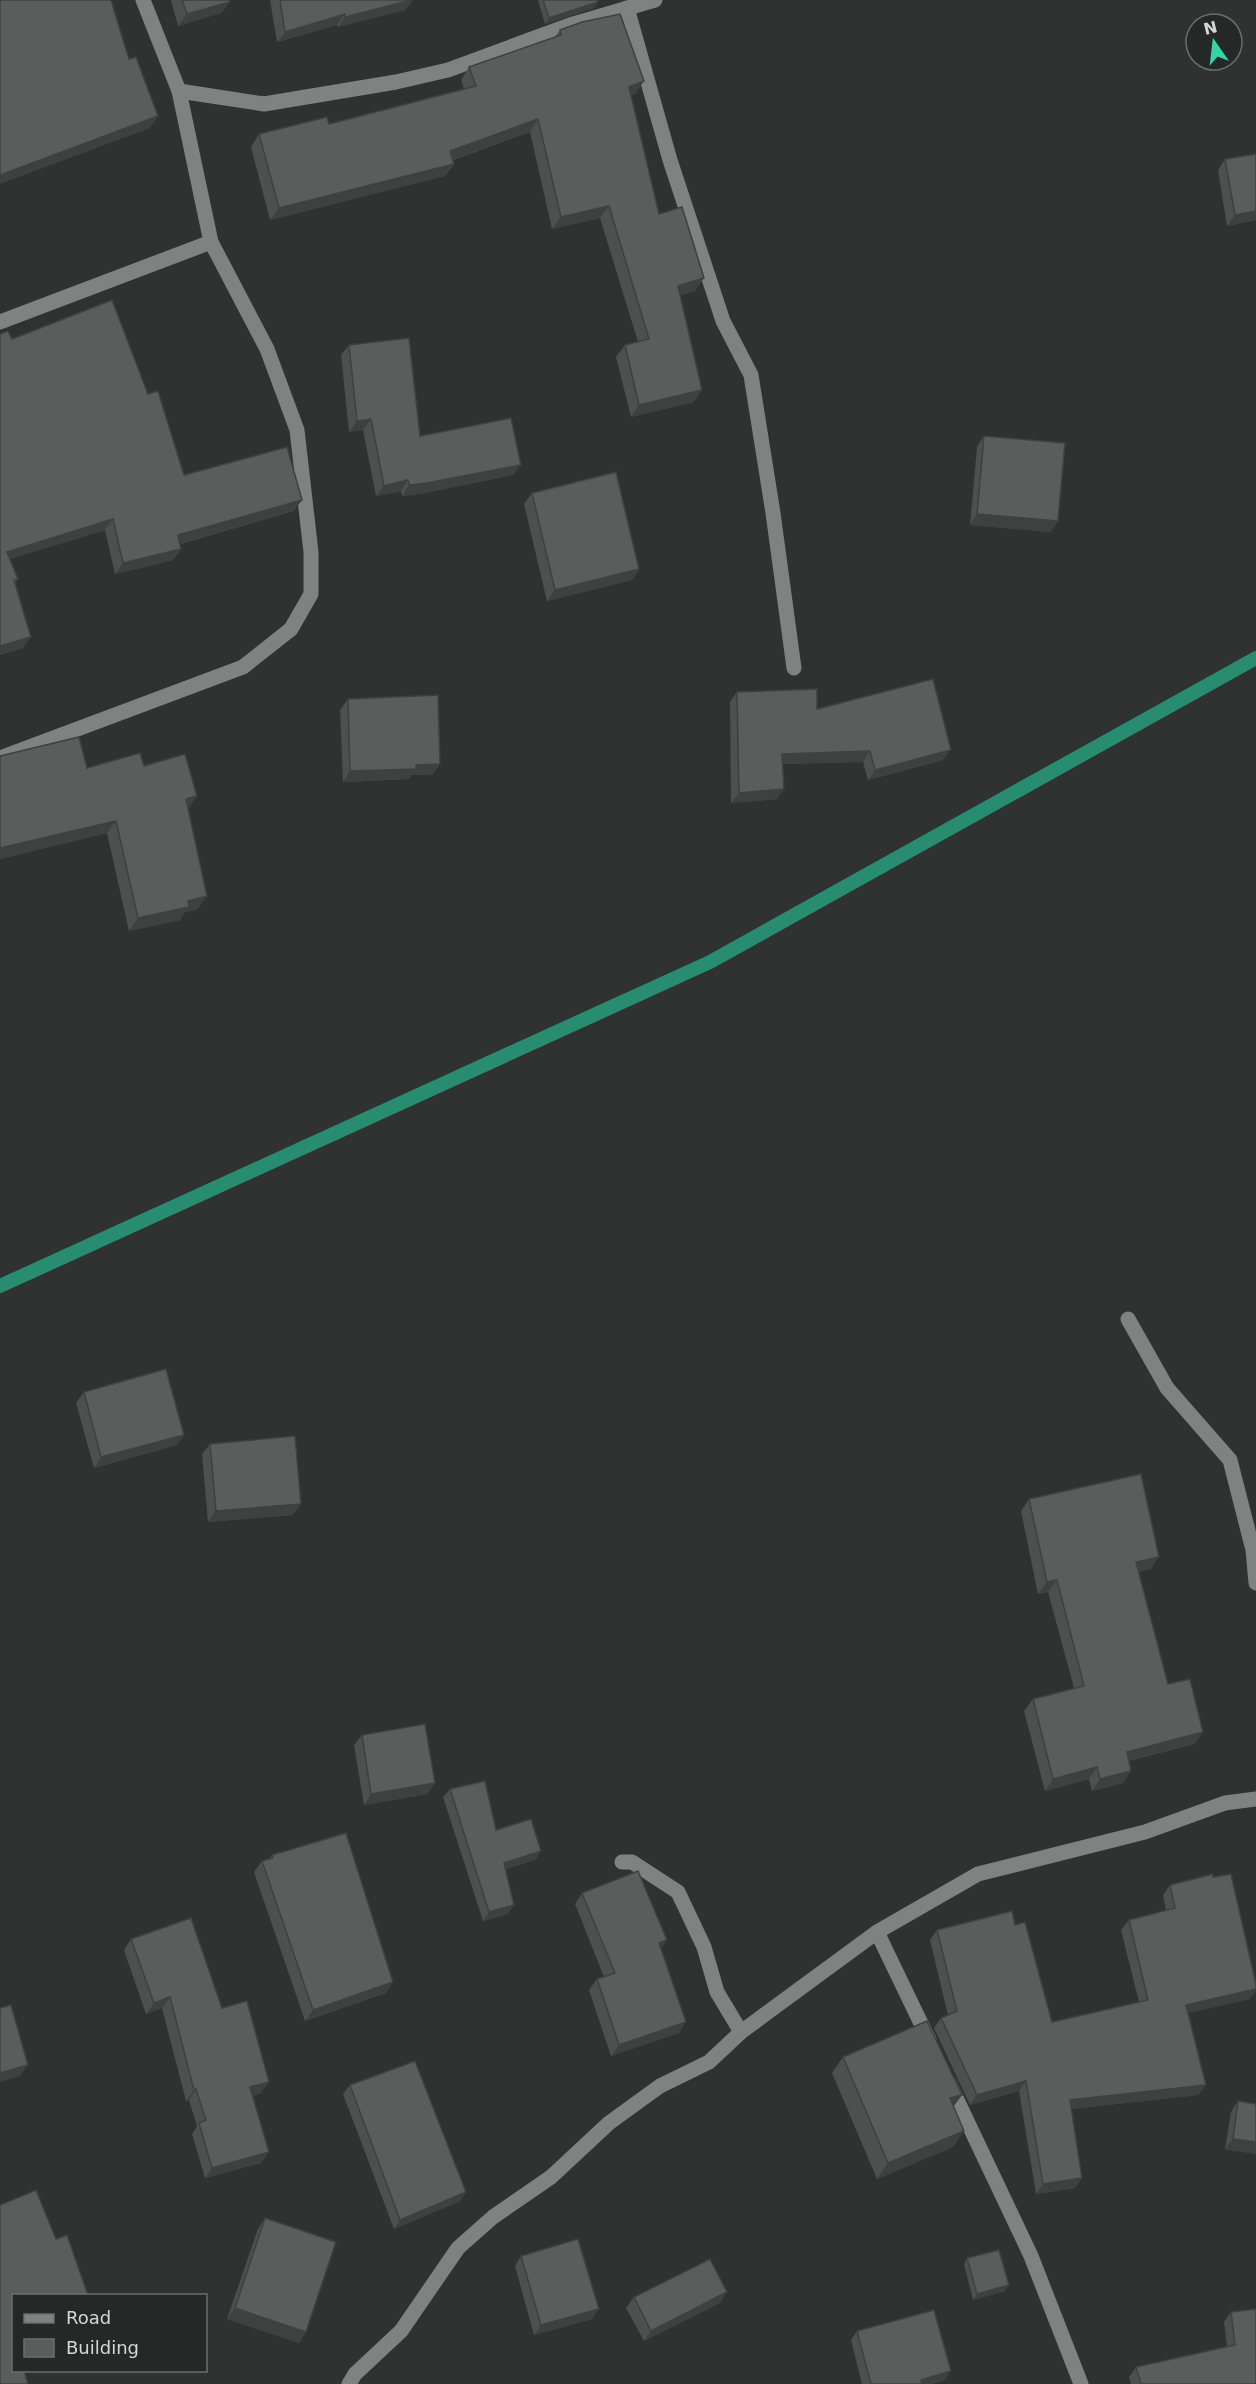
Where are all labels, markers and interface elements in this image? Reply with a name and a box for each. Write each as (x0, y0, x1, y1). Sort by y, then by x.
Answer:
north arrow (1184, 12, 1244, 72)
text: N (1202, 17, 1219, 39)
legend (12, 2294, 207, 2372)
text: Road (66, 2307, 111, 2328)
text: Building (66, 2337, 139, 2358)

